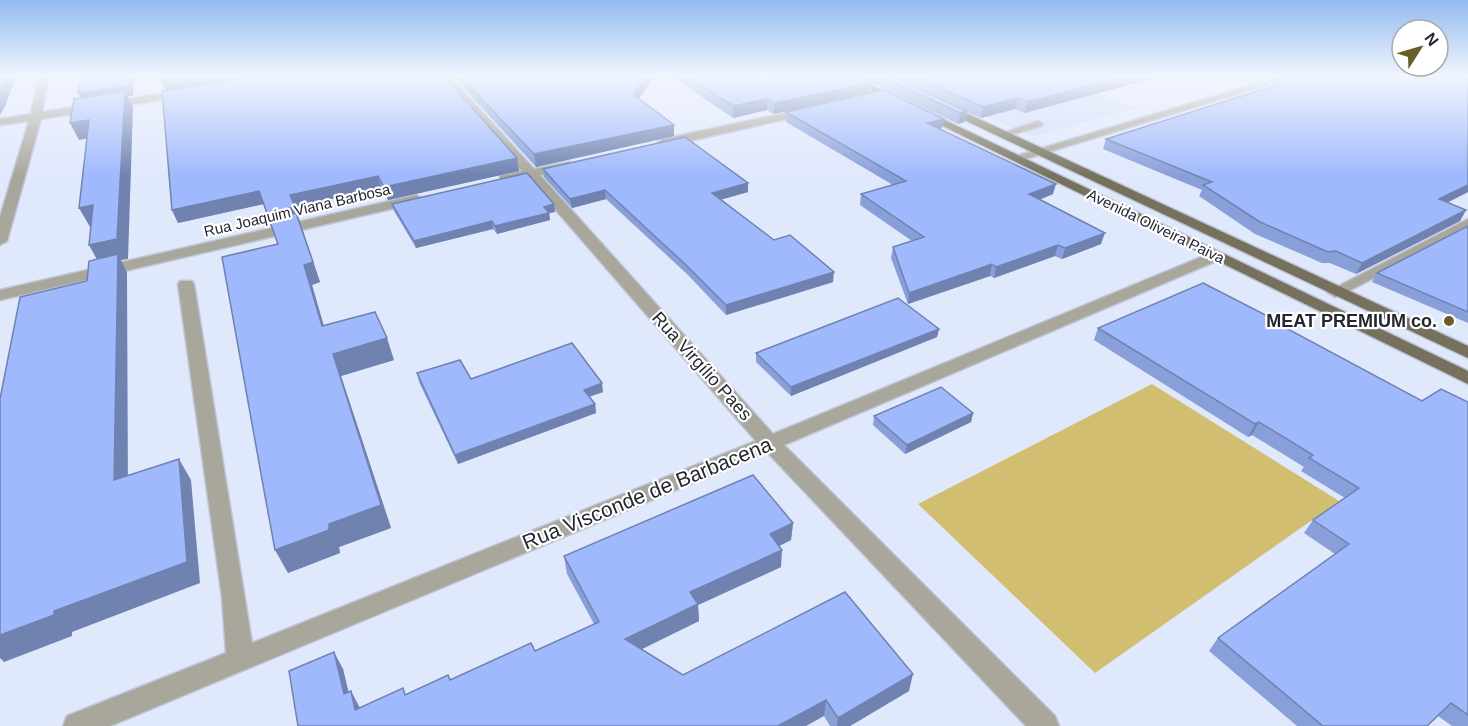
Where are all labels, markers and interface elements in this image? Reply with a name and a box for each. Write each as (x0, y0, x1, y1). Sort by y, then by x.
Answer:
north arrow (1390, 18, 1450, 78)
text: N (1421, 30, 1442, 49)
street label: Rua Joaquim Viana Barbosa (202, 180, 392, 240)
street label: Avenida Oliveira Paiva (1085, 185, 1228, 267)
street label: Rua Virgílio Paes (648, 308, 756, 424)
place label: MEAT PREMIUM co. (1266, 311, 1437, 331)
marker: MEAT PREMIUM co. (1442, 314, 1456, 328)
street label: Rua Visconde de Barbacena (519, 432, 775, 554)

